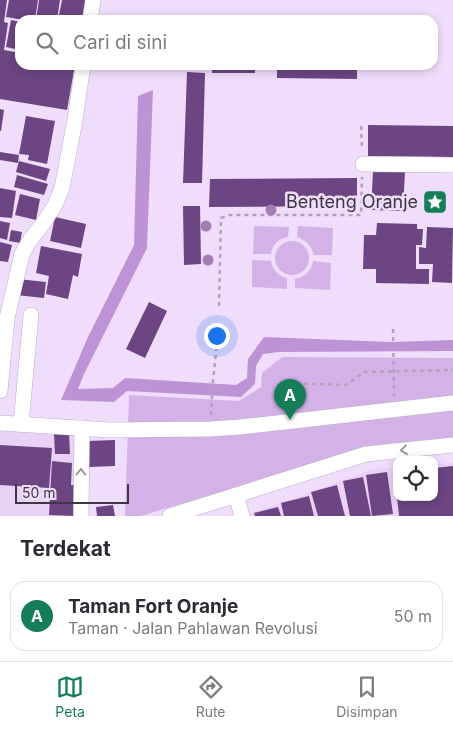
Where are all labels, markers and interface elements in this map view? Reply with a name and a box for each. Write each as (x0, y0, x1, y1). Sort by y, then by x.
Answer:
search box (15, 15, 438, 70)
icon: search (33, 29, 61, 57)
text: Cari di sini (73, 31, 167, 54)
place icon: Benteng Oranje (422, 189, 448, 215)
place label: Benteng Oranje (286, 191, 418, 212)
your location (204, 323, 230, 349)
pin: A (274, 379, 306, 420)
one-way arrow (400, 444, 408, 455)
map controls (393, 456, 438, 501)
button: locate (393, 456, 438, 501)
one-way arrow (76, 468, 86, 476)
scale bar (15, 481, 129, 504)
text: 50 m (22, 484, 56, 501)
text: Terdekat (20, 536, 111, 561)
text: Taman Fort Oranje (68, 595, 238, 618)
text: A (31, 606, 43, 626)
text: 50 m (394, 606, 432, 626)
text: Taman · Jalan Pahlawan Revolusi (68, 618, 318, 638)
tab: Peta (55, 673, 85, 720)
tab: Rute (196, 673, 226, 720)
tab: Disimpan (336, 673, 398, 720)

